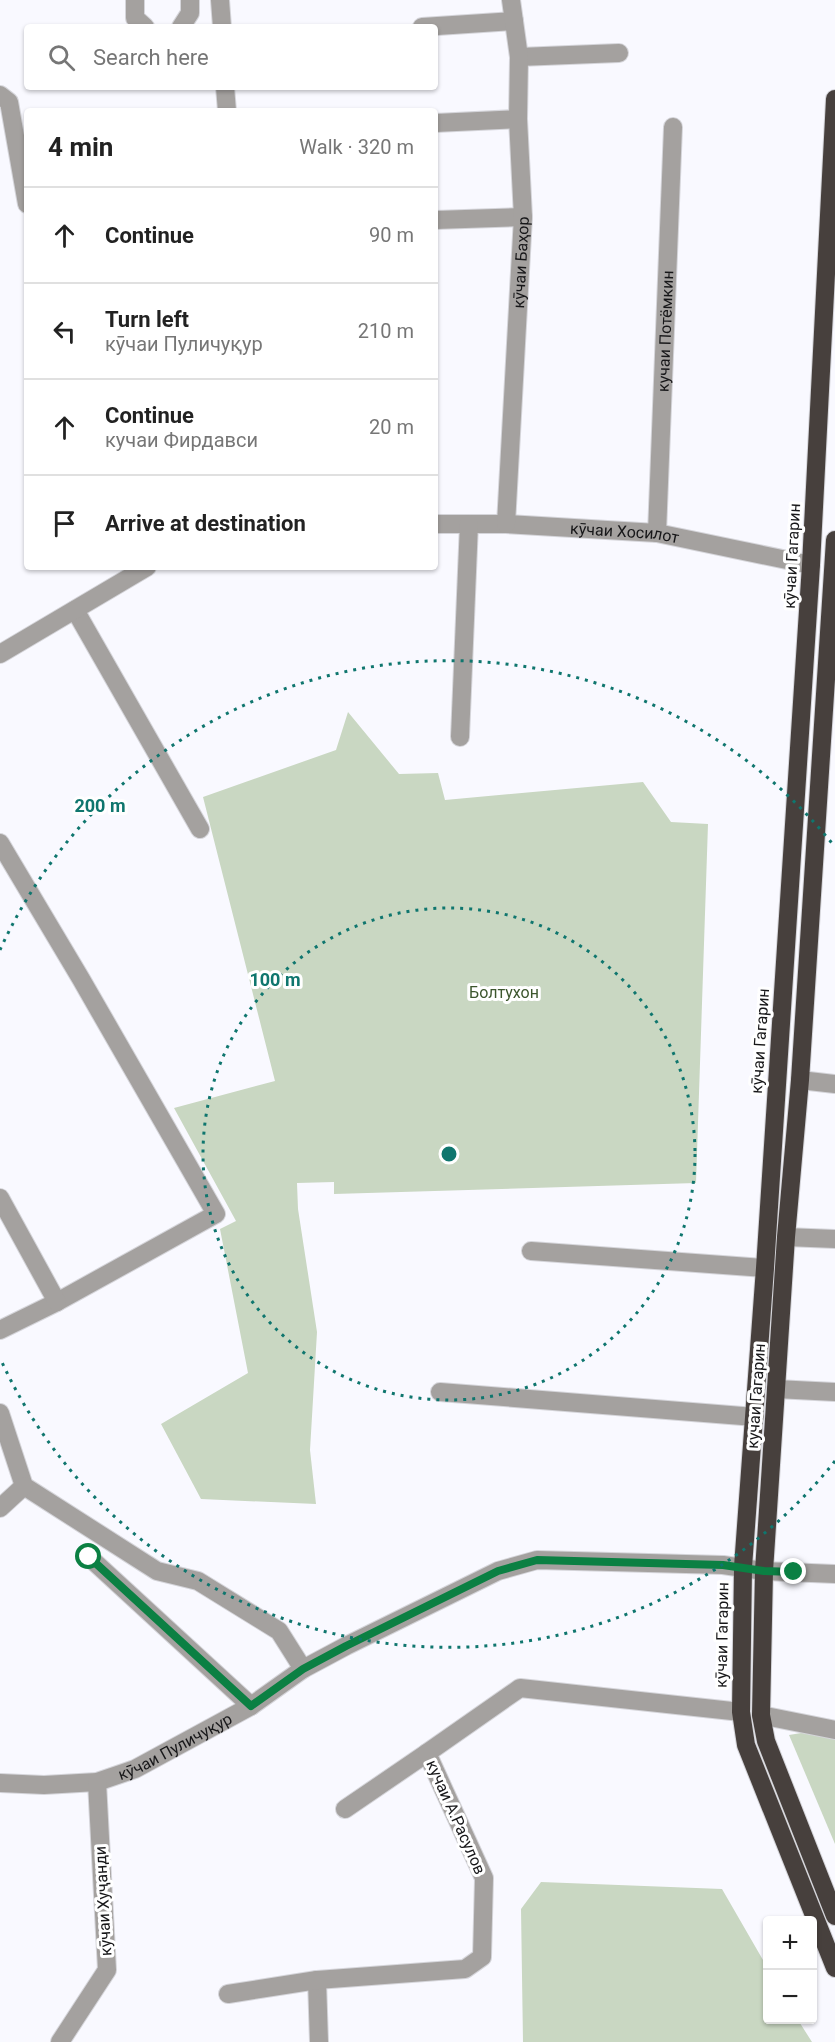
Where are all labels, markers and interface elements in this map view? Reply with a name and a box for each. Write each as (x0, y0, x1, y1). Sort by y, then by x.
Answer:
search box (24, 24, 438, 90)
icon: search (45, 41, 78, 74)
text: Search here (93, 45, 209, 70)
text: 4 min (48, 132, 113, 162)
text: Walk · 320 m (299, 135, 414, 159)
street label: кӯчаи Баҳор (508, 216, 533, 309)
icon: ahead (48, 219, 81, 252)
text: Continue (105, 223, 194, 248)
text: 90 m (369, 223, 414, 247)
street label: кучаи Потёмкин (653, 270, 677, 392)
text: Turn left (105, 307, 189, 332)
icon: left (48, 315, 81, 348)
text: 210 m (358, 319, 414, 343)
text: кӯчаи Пуличуқур (105, 332, 263, 356)
text: Continue (105, 403, 194, 428)
icon: ahead (48, 411, 81, 444)
text: 20 m (369, 415, 414, 439)
text: кучаи Фирдавси (105, 428, 258, 452)
street label: кӯчаи Гагарин (780, 503, 804, 609)
icon: arrive (48, 507, 81, 540)
text: Arrive at destination (105, 511, 306, 536)
street label: кӯчаи Хосилот (570, 518, 681, 547)
text: 200 m (74, 795, 126, 816)
text: 100 m (249, 969, 301, 990)
park label: Болтухон (469, 983, 539, 1002)
street label: кӯчаи Гагарин (747, 988, 773, 1094)
centre of rings (439, 1144, 459, 1164)
street label: кучаи Гагарин (743, 1343, 769, 1449)
route start (75, 1543, 101, 1569)
route end (780, 1558, 806, 1584)
street label: кӯчаи Гагарин (712, 1582, 732, 1688)
street label: кӯчаи Пуличуқур (115, 1709, 235, 1784)
street label: кучаи А.Расулов (422, 1757, 490, 1877)
street label: кӯчаи Хуҷанди (91, 1845, 115, 1957)
map controls (763, 1916, 817, 2024)
button: + (763, 1916, 817, 1970)
button: − (763, 1970, 817, 2024)

